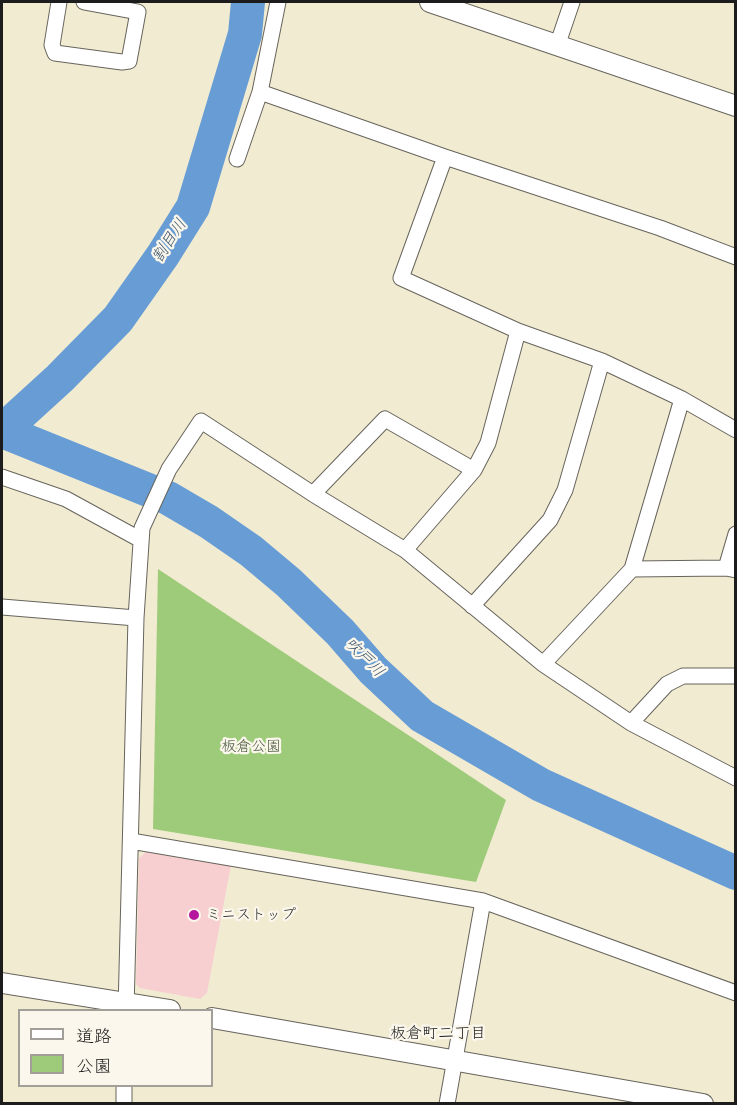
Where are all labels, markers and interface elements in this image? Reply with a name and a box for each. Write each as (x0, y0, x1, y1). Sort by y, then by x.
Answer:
water label: 割目川 (149, 216, 191, 266)
water label: 吹戸川 (340, 634, 388, 682)
park label: 板倉公園 (221, 738, 281, 756)
place label: ミニストップ (206, 906, 296, 924)
marker: ミニストップ (187, 908, 201, 922)
legend (18, 1009, 213, 1087)
district label: 板倉町二丁目 (390, 1024, 486, 1044)
text: 道路 (76, 1026, 112, 1047)
text: 公園 (76, 1056, 112, 1077)

